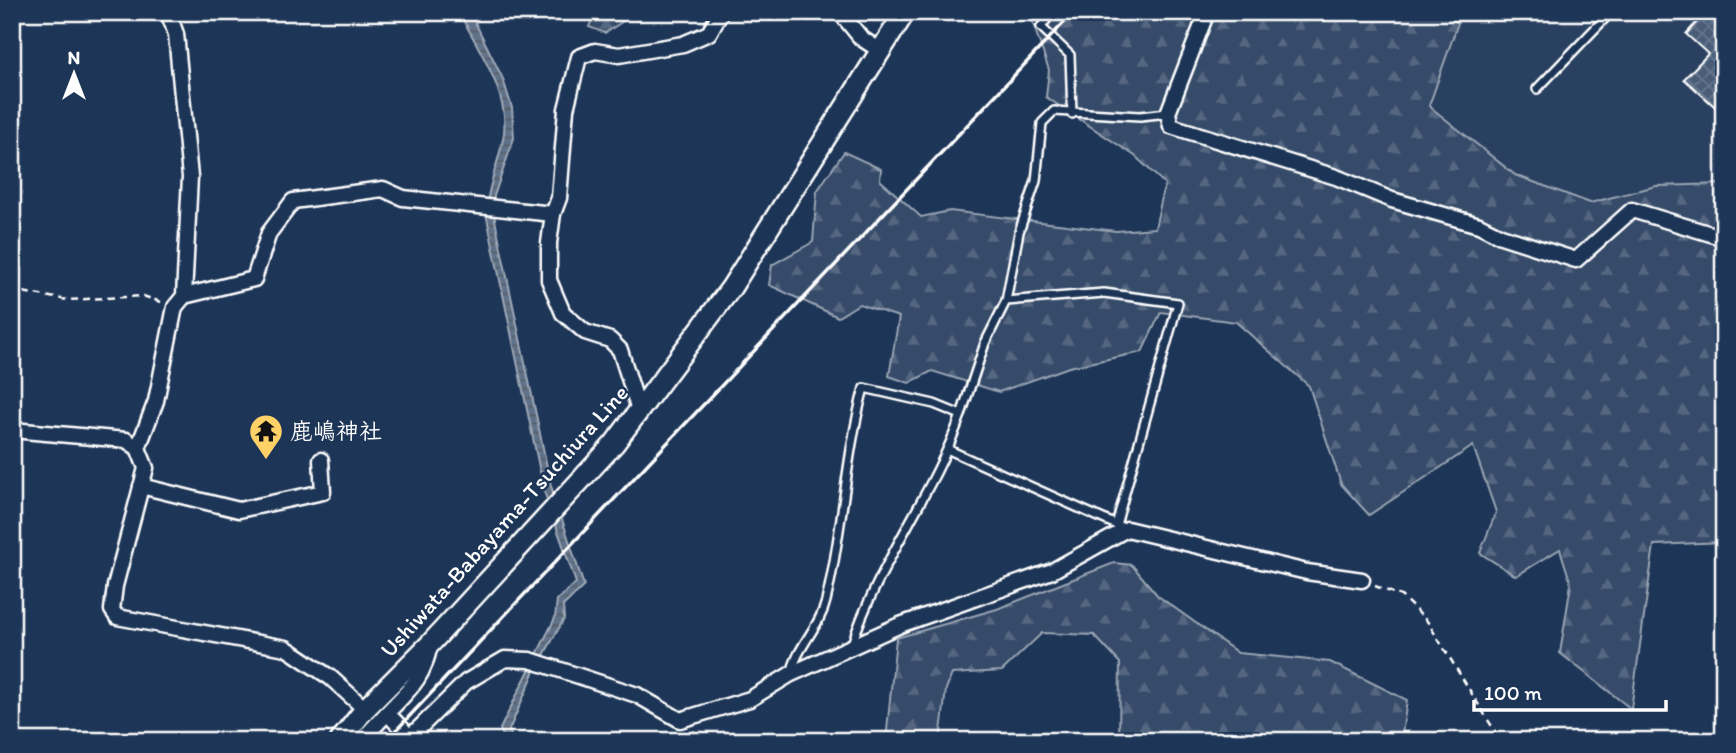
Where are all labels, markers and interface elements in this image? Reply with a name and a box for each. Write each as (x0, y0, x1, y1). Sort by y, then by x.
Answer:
north arrow (38, 38, 108, 108)
text: N (68, 46, 80, 69)
street label: Ushiwata-Babayama-Tsuchiura Line (374, 379, 634, 663)
temple icon: 鹿嶋神社 (247, 412, 285, 461)
place label: 鹿嶋神社 (290, 417, 382, 445)
scale bar (1474, 669, 1666, 713)
text: 100 m (1484, 680, 1542, 705)

